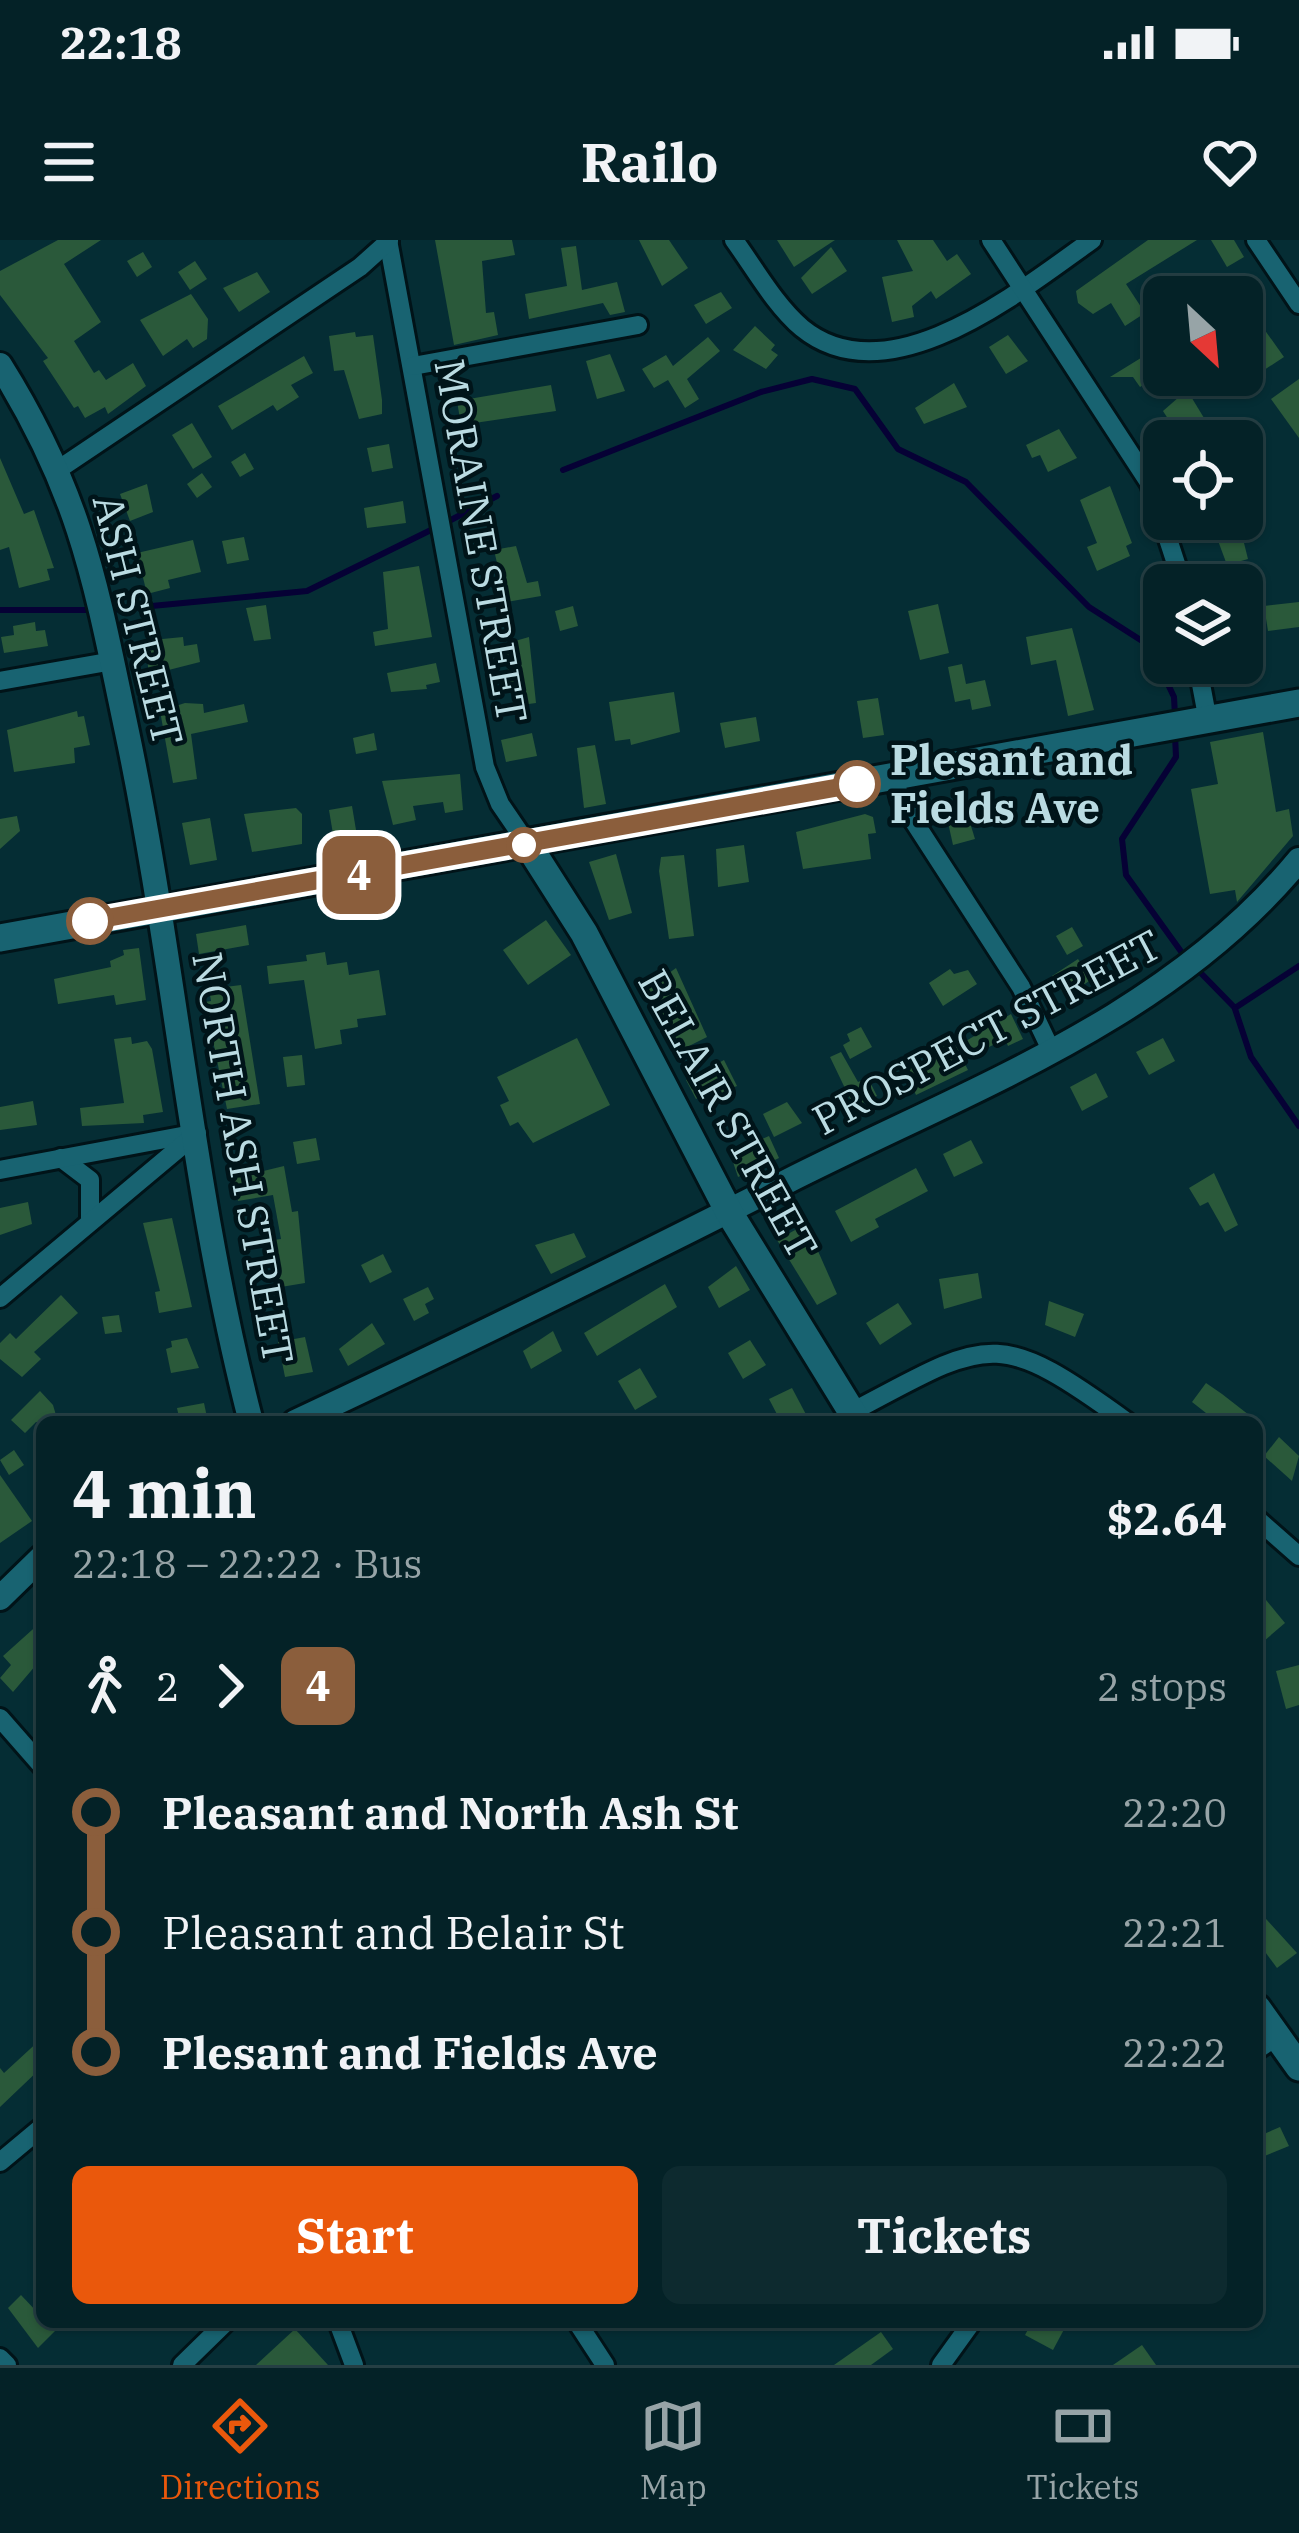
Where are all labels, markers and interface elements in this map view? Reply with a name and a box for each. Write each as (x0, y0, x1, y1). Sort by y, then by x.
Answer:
text: 22:18 (60, 13, 182, 71)
text: Railo (581, 127, 718, 197)
icon: menu (36, 129, 102, 195)
icon: heart (1197, 129, 1263, 195)
north arrow (1143, 276, 1263, 396)
map controls (1143, 276, 1263, 684)
street label: MORAINE STREET (422, 354, 541, 727)
button: locate (1143, 420, 1263, 540)
street label: ASH STREET (81, 488, 196, 751)
button: layers (1143, 564, 1263, 684)
place label: Plesant and Fields Ave (890, 732, 1133, 835)
marker: Plesant and Fields Ave (835, 762, 879, 806)
unlabelled marker (508, 829, 540, 861)
line badge: 4 (320, 836, 398, 914)
text: 4 (346, 847, 372, 902)
unlabelled marker (68, 899, 112, 943)
street label: PROSPECT STREET (803, 916, 1171, 1147)
street label: NORTH ASH STREET (180, 948, 307, 1368)
street label: BELAIR STREET (626, 959, 831, 1268)
text: 4 min (72, 1450, 257, 1536)
text: $2.64 (1107, 1489, 1227, 1547)
text: 22:18 – 22:22 · Bus (72, 1538, 422, 1589)
icon: walk (72, 1653, 138, 1719)
icon: forward (197, 1653, 263, 1719)
text: 4 (305, 1658, 331, 1713)
text: 2 (156, 1661, 179, 1712)
text: 2 stops (1097, 1661, 1227, 1712)
text: Pleasant and North Ash St (162, 1783, 739, 1841)
text: 22:20 (1122, 1787, 1227, 1838)
text: Pleasant and Belair St (162, 1903, 625, 1961)
text: 22:21 (1122, 1907, 1227, 1958)
text: Plesant and Fields Ave (162, 2023, 658, 2081)
text: 22:22 (1122, 2027, 1227, 2078)
button: Start (72, 2166, 638, 2304)
button: Tickets (662, 2166, 1227, 2304)
tab: Directions (160, 2393, 321, 2508)
tab: Map (640, 2393, 707, 2508)
tab: Tickets (1026, 2393, 1139, 2508)

